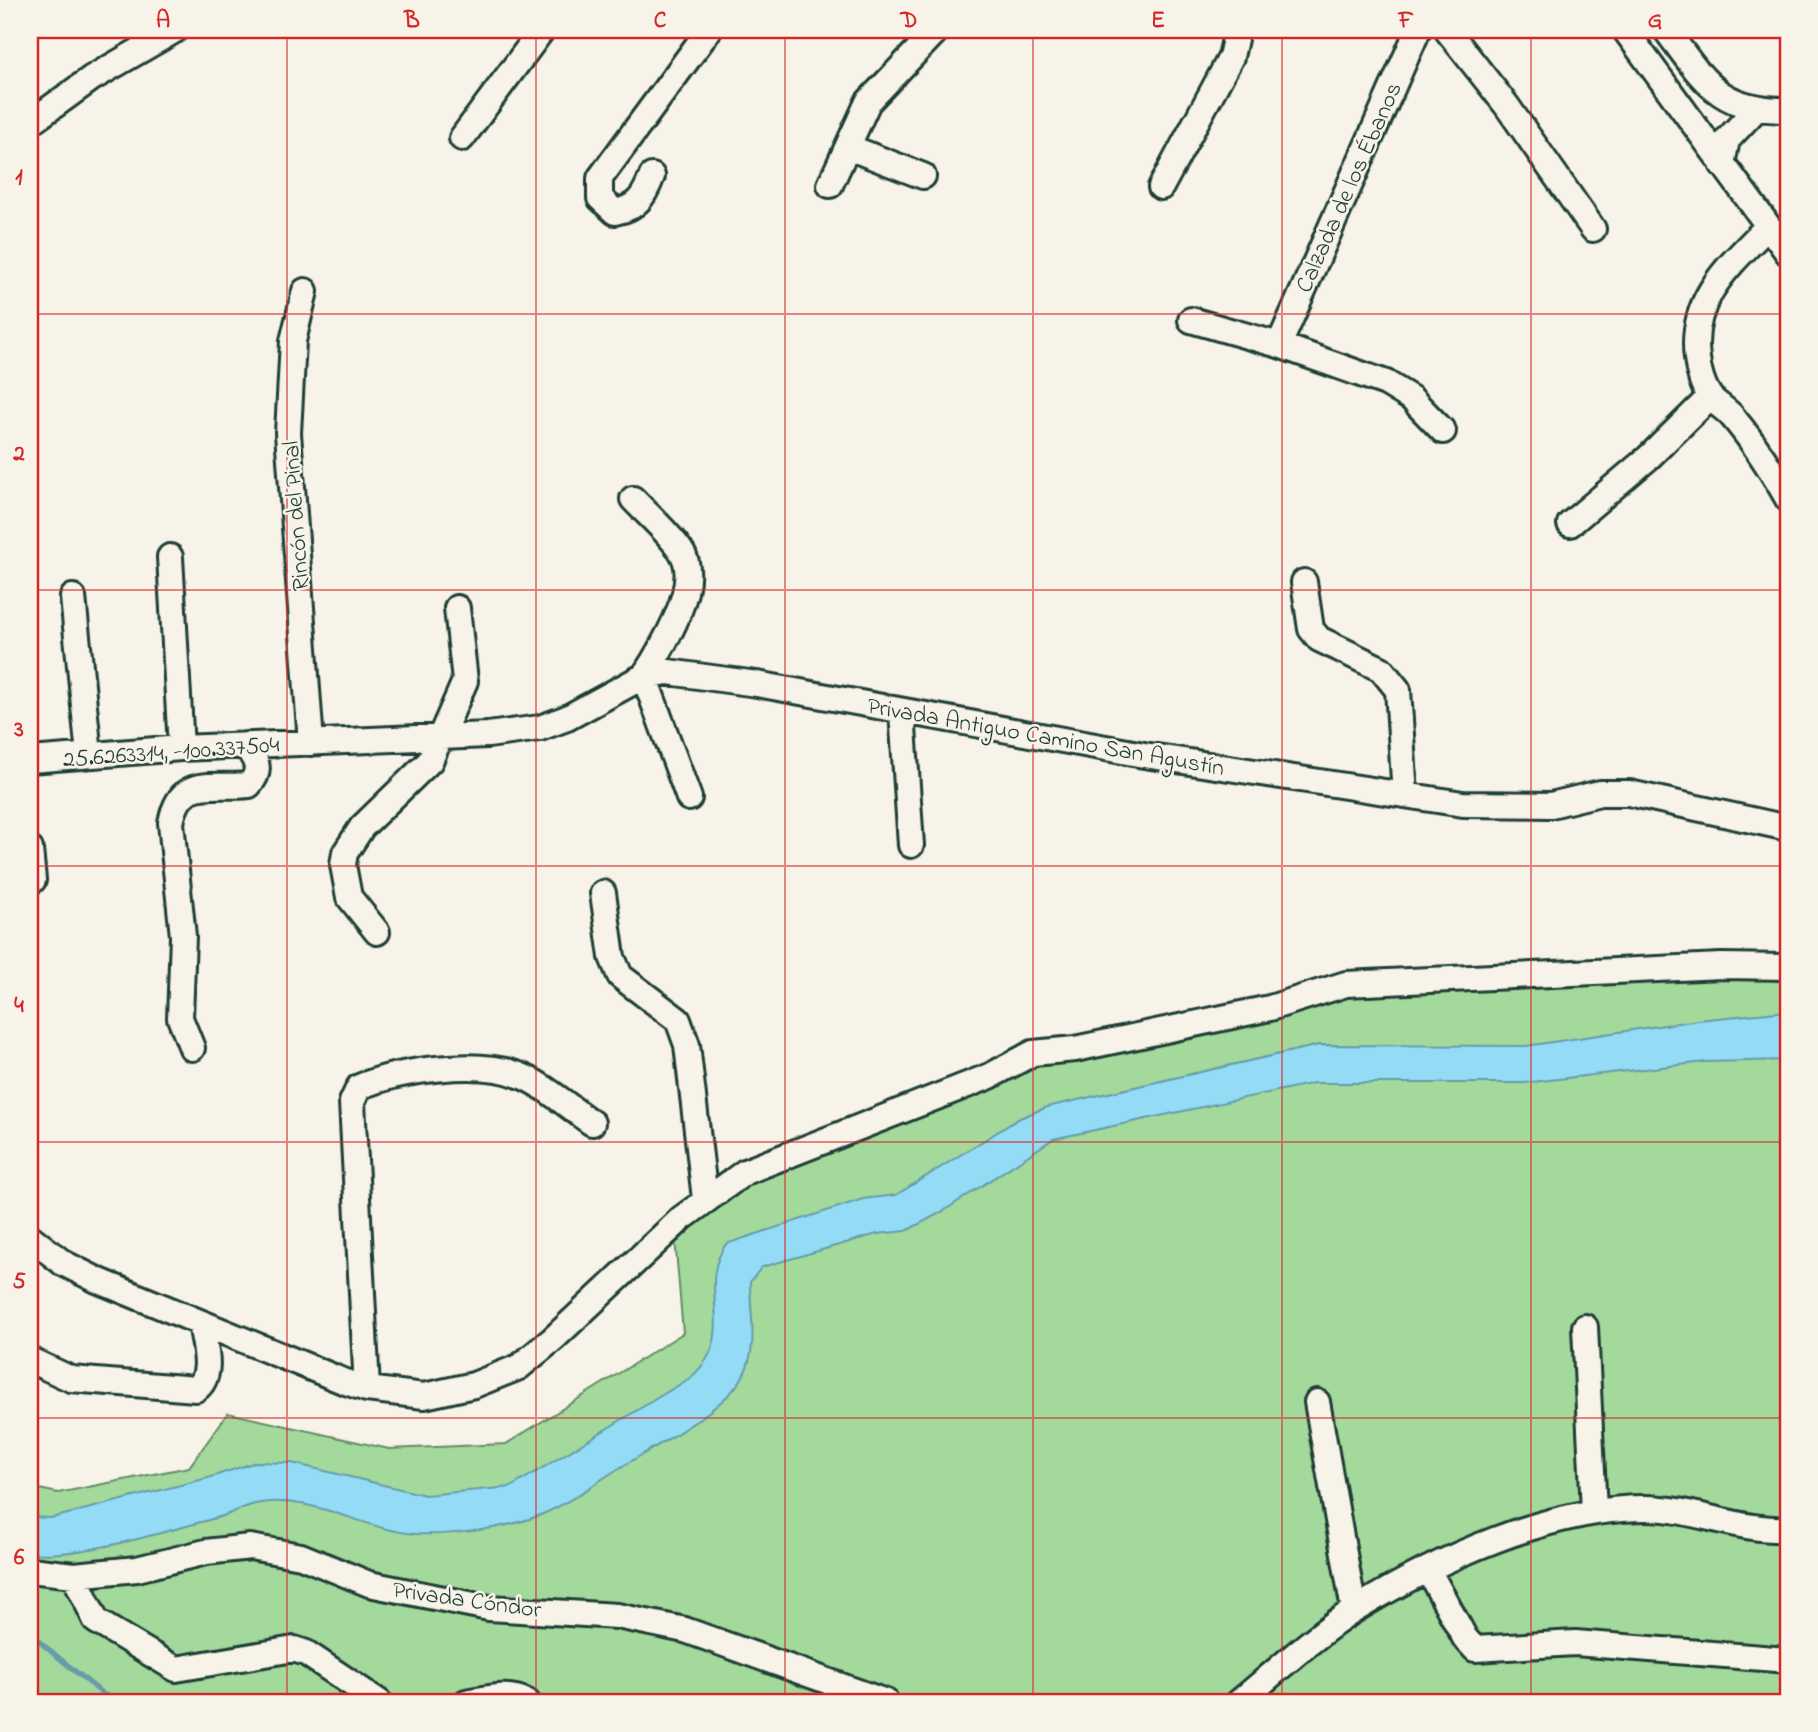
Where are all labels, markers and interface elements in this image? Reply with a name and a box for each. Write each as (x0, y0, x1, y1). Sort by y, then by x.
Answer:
text: A (156, 5, 170, 38)
text: B (403, 5, 420, 38)
text: C (654, 5, 667, 38)
text: D (900, 5, 917, 38)
text: E (1151, 5, 1165, 38)
text: F (1398, 5, 1414, 38)
text: G (1648, 5, 1662, 38)
street label: Calzada de los Ébanos (1288, 77, 1412, 299)
text: 1 (15, 162, 23, 195)
text: 2 (12, 438, 25, 471)
street label: Rincón del Pinal (275, 440, 320, 592)
street label: Privada Antiguo Camino San Agustín (864, 690, 1227, 787)
text: 3 (13, 714, 24, 747)
street label: 25.6263314, -100.337504 (62, 728, 281, 779)
text: 4 (14, 990, 24, 1023)
text: 5 (12, 1266, 26, 1299)
text: 6 (14, 1542, 25, 1575)
street label: Privada Cóndor (390, 1574, 544, 1629)

